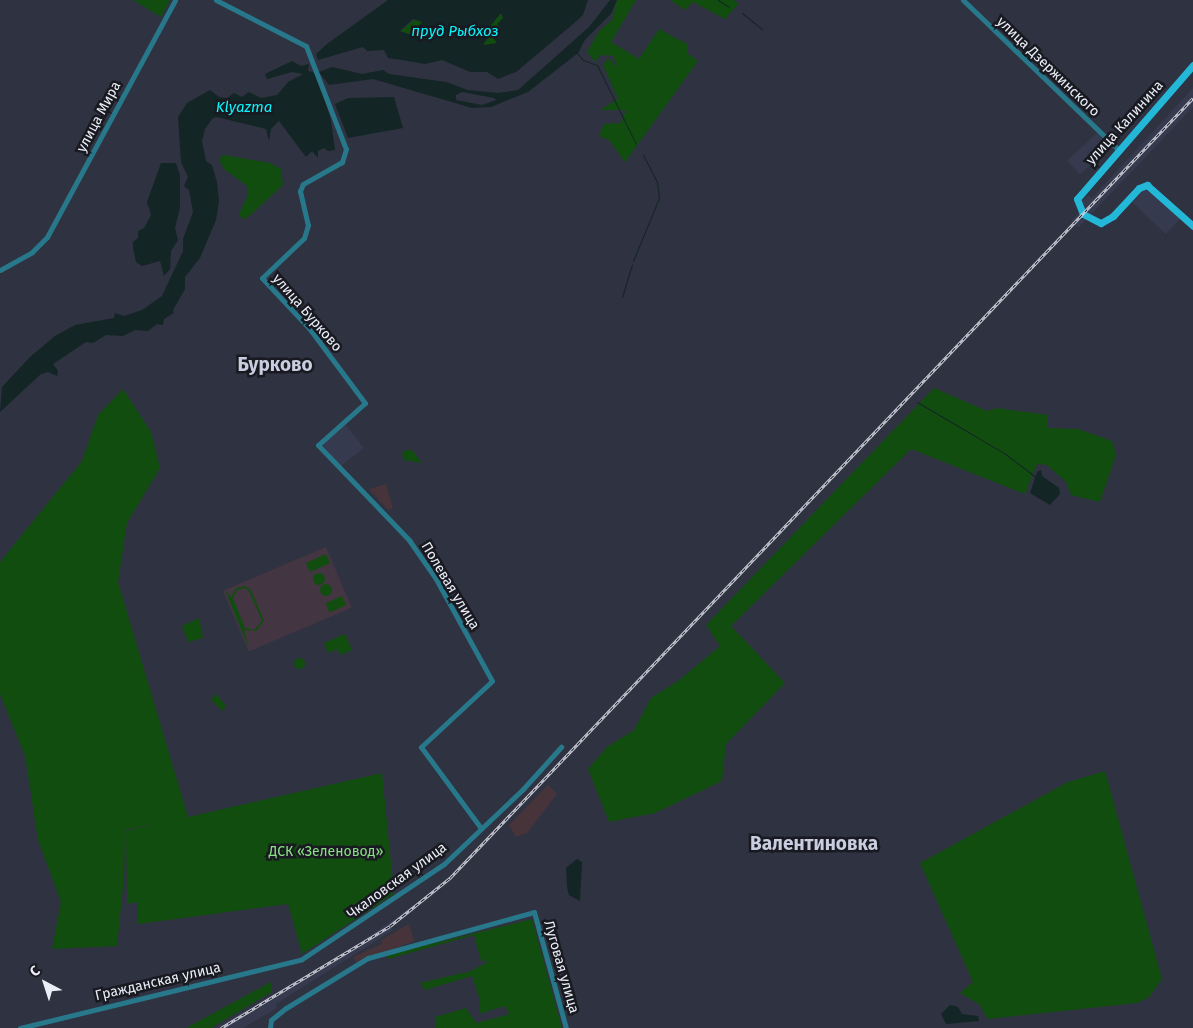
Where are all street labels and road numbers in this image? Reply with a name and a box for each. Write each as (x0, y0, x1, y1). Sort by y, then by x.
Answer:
street label: улица Дзержинского (993, 13, 1103, 121)
street label: улица Калинина (1083, 77, 1167, 169)
street label: улица Мира (73, 79, 125, 155)
street label: улица Бурково (269, 271, 345, 355)
street label: Полевая улица (417, 539, 483, 633)
street label: Чкаловская улица (344, 839, 450, 923)
street label: Луговая улица (540, 919, 582, 1015)
street label: Гражданская улица (94, 959, 222, 1005)

